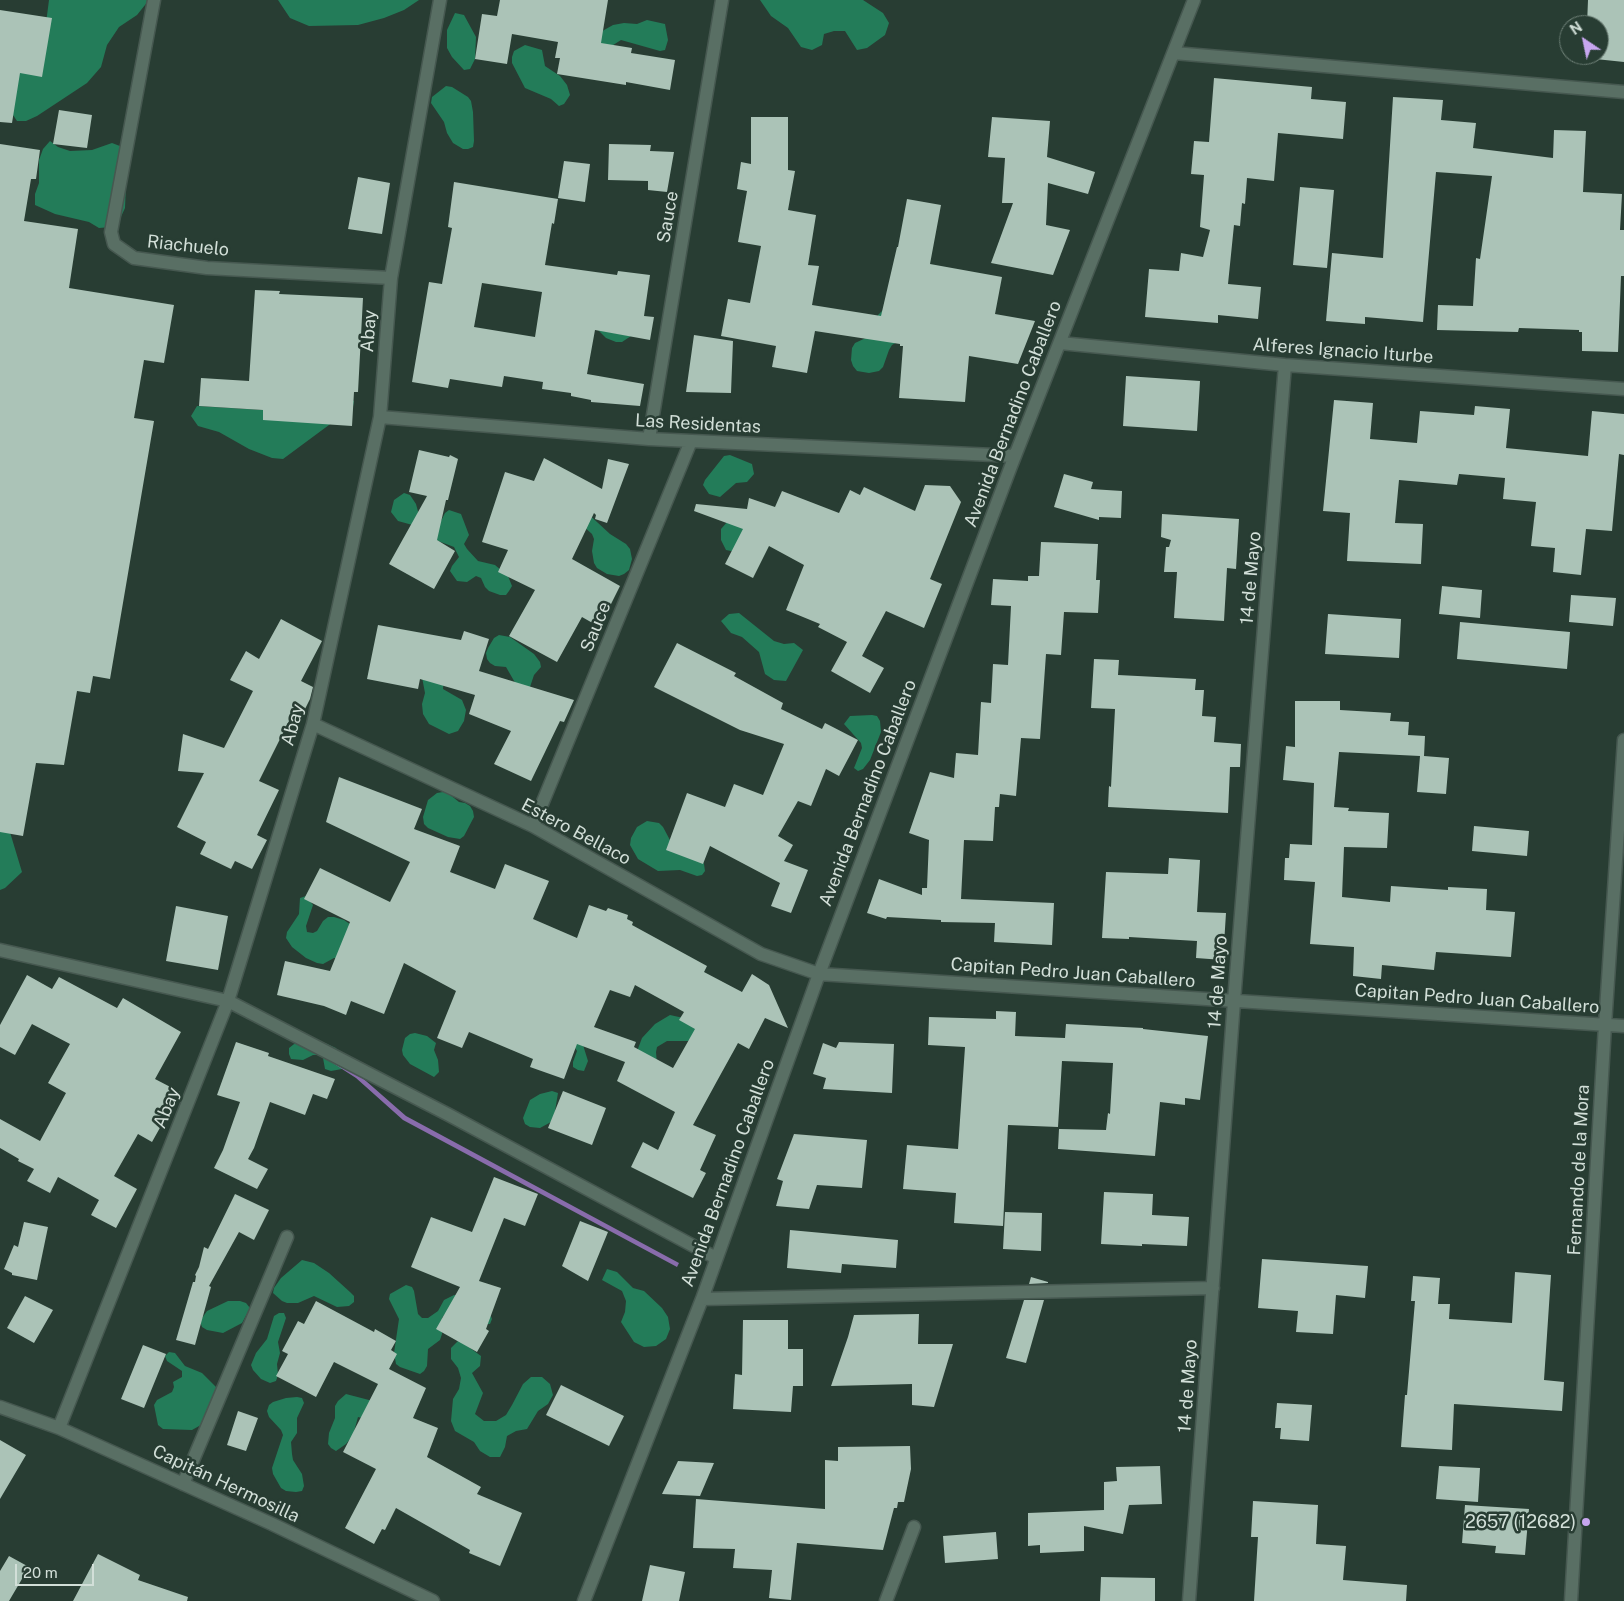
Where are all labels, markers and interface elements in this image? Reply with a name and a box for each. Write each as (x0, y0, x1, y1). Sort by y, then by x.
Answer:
north arrow (1559, 15, 1609, 65)
text: N (1567, 19, 1585, 38)
street label: Sauce (653, 189, 683, 245)
street label: Riachuelo (146, 231, 230, 261)
street label: Avenida Bernadino Caballero (960, 298, 1066, 530)
street label: Abay (357, 309, 381, 353)
street label: Alferes Ignacio Iturbe (1252, 334, 1434, 368)
street label: Las Residentas (635, 410, 761, 438)
street label: 14 de Mayo (1236, 530, 1266, 626)
street label: Sauce (576, 599, 616, 655)
street label: Avenida Bernadino Caballero (815, 677, 921, 909)
street label: Abay (277, 702, 309, 748)
street label: Estero Bellaco (517, 794, 635, 870)
street label: 14 de Mayo (1204, 935, 1232, 1029)
street label: Capitan Pedro Juan Caballero (950, 954, 1196, 992)
street label: Capitan Pedro Juan Caballero (1354, 980, 1600, 1018)
street label: Avenida Bernadino Caballero (677, 1056, 779, 1290)
street label: Abay (149, 1084, 185, 1132)
street label: Fernando de la Mora (1564, 1084, 1594, 1256)
street label: 14 de Mayo (1174, 1339, 1202, 1433)
street label: Capitán Hermosilla (149, 1440, 303, 1528)
place label: 2657 (12682) (1465, 1511, 1576, 1533)
marker: 2657 (12682) (1580, 1516, 1592, 1528)
scale bar (18, 1554, 96, 1586)
text: 20 m (23, 1564, 58, 1581)

